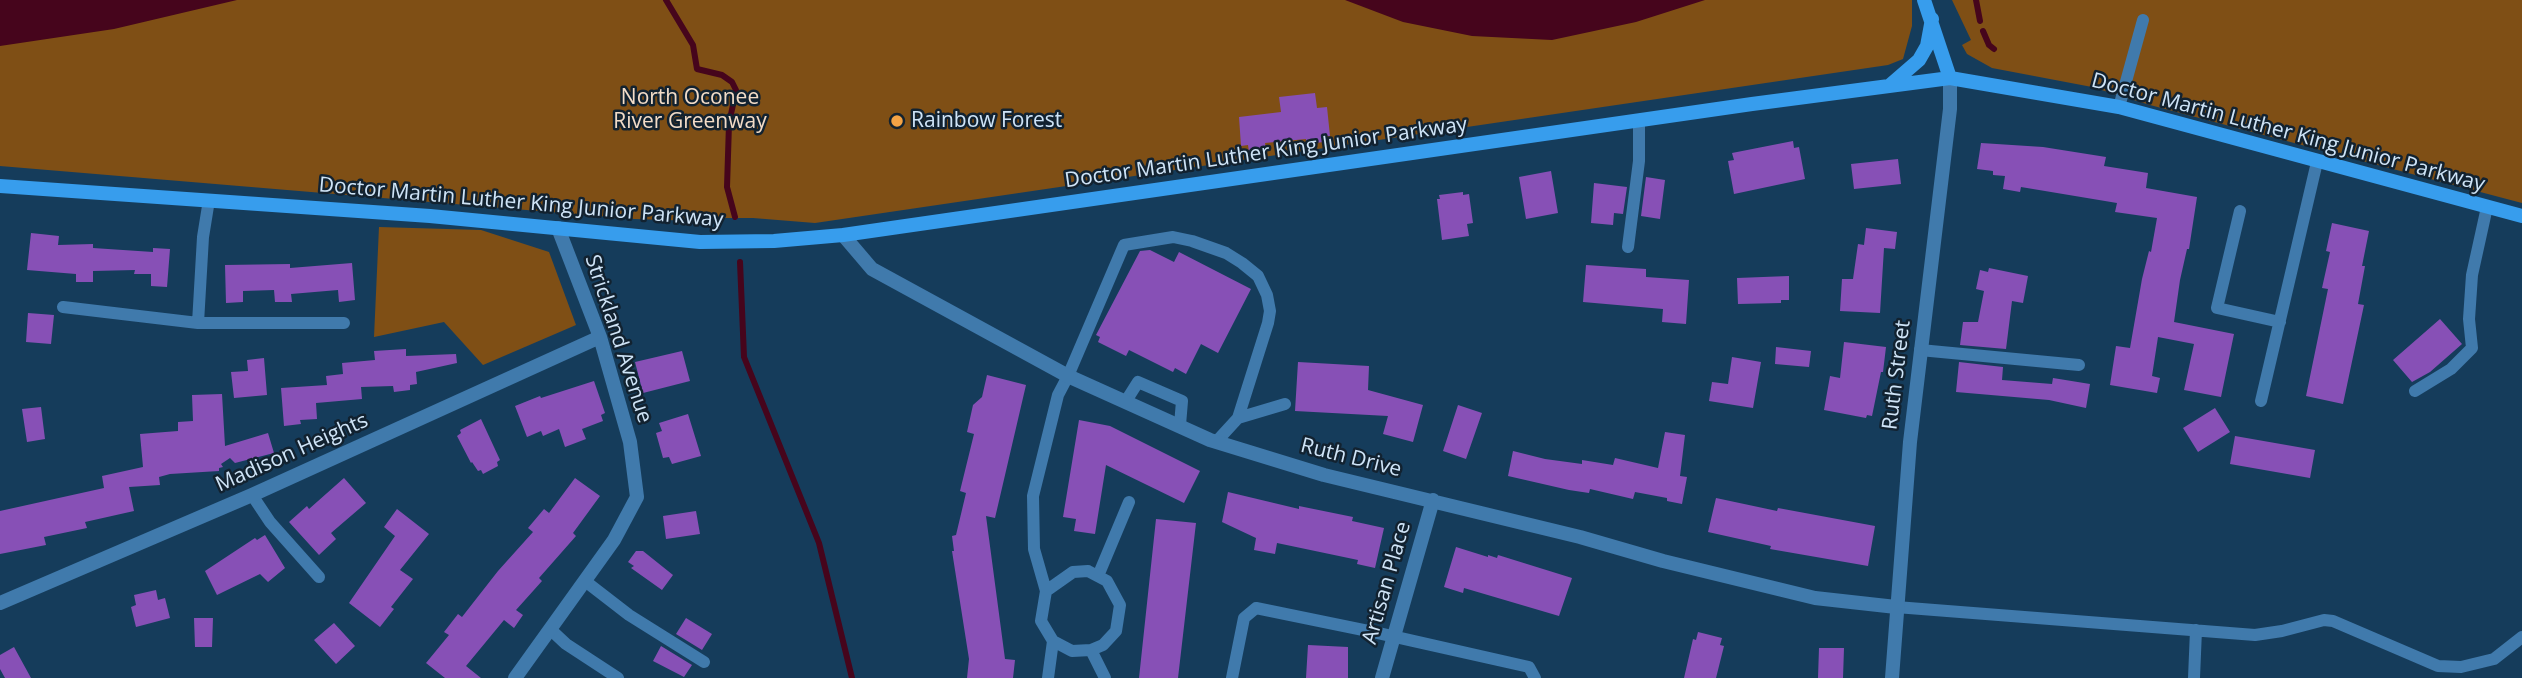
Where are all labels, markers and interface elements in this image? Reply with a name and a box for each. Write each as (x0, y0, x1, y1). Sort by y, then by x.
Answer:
street label: Doctor Martin Luther King Junior Parkway (2089, 68, 2487, 198)
park label: North Oconee River Greenway (613, 85, 767, 135)
place label: Rainbow Forest (911, 108, 1062, 134)
street label: Doctor Martin Luther King Junior Parkway (1063, 112, 1469, 194)
marker: Rainbow Forest (889, 113, 905, 129)
street label: Doctor Martin Luther King Junior Parkway (318, 173, 724, 233)
street label: Strickland Avenue (579, 252, 657, 426)
street label: Ruth Street (1878, 319, 1916, 431)
street label: Madison Heights (212, 408, 372, 498)
street label: Ruth Drive (1298, 433, 1404, 483)
street label: Artisan Place (1358, 519, 1416, 647)

